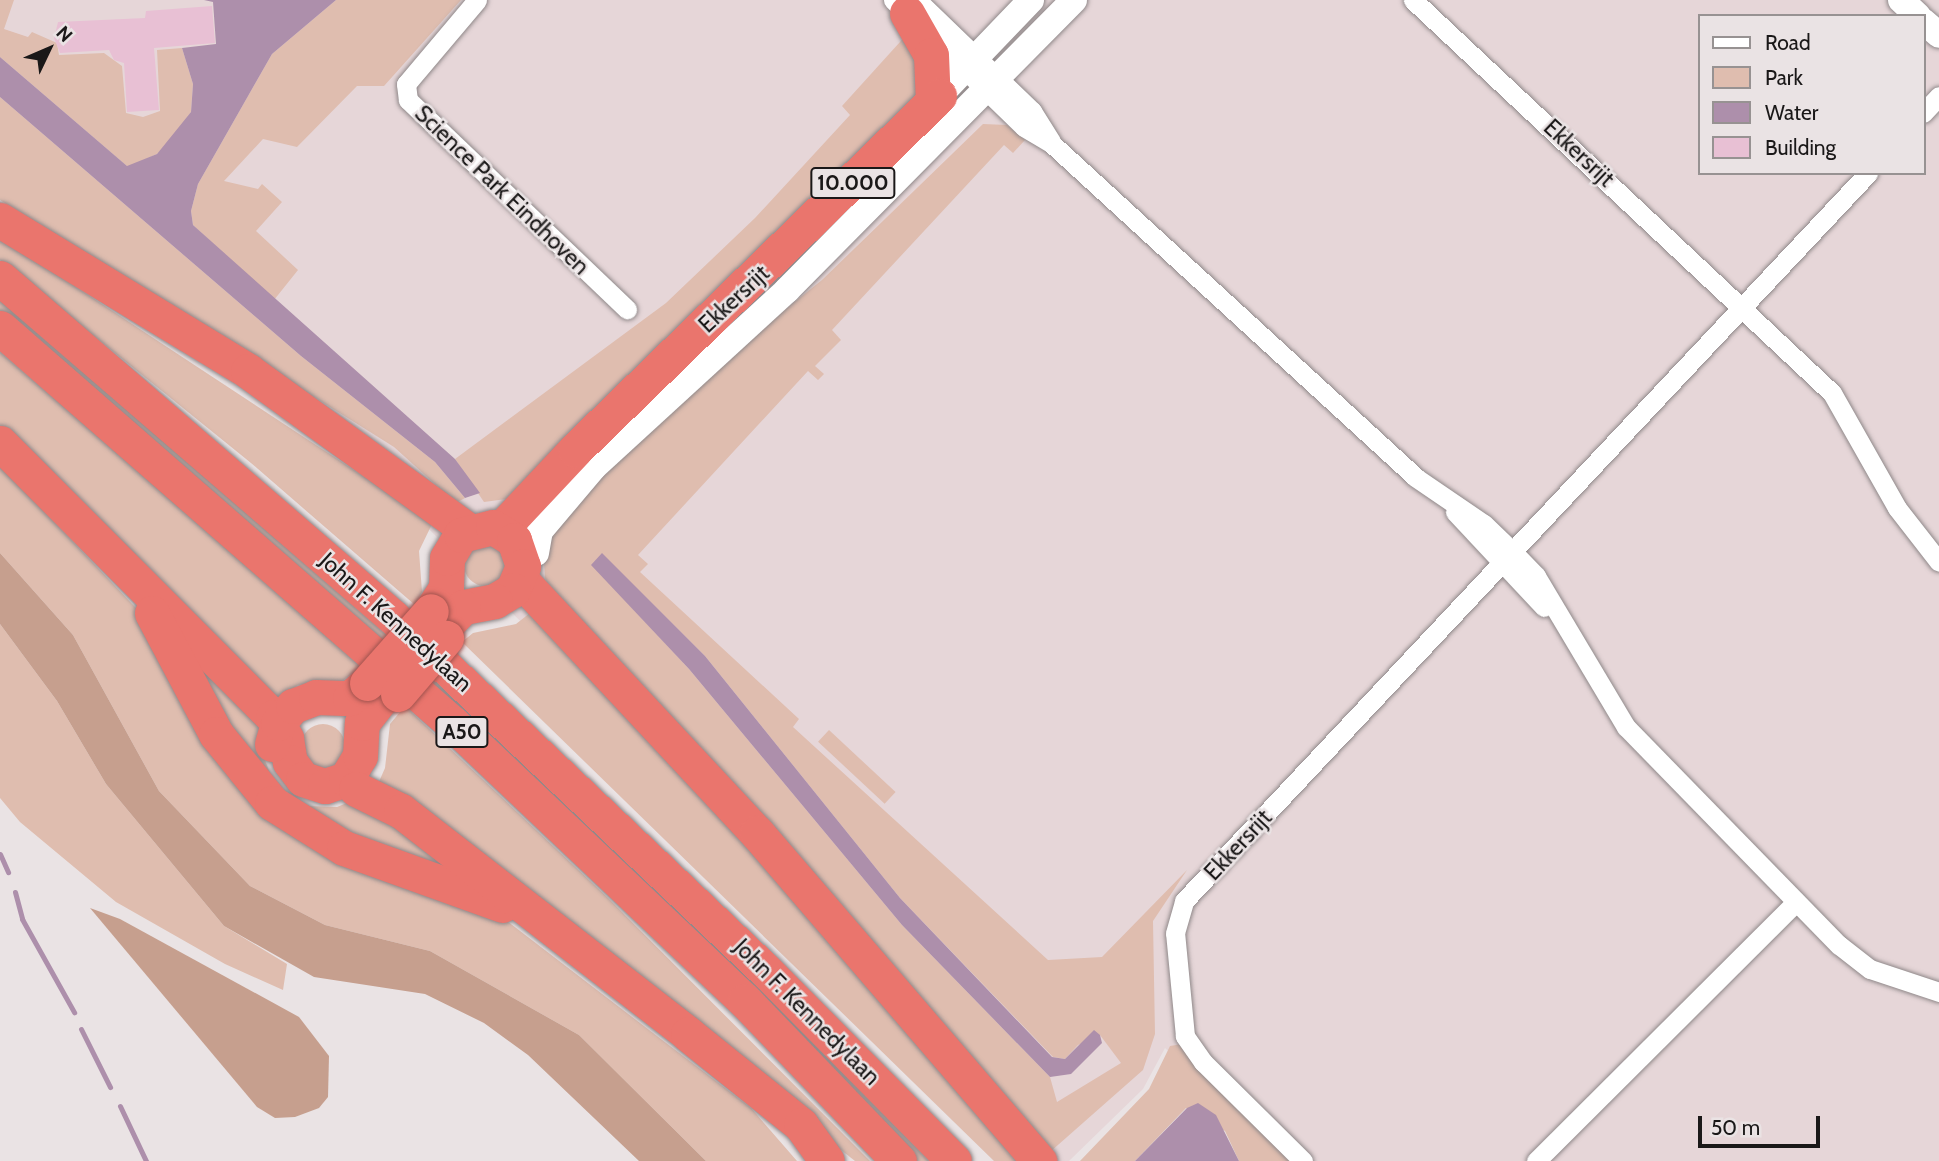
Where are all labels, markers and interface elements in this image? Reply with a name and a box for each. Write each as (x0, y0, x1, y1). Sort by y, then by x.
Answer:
north arrow (14, 14, 84, 84)
legend (1698, 14, 1925, 175)
text: N (52, 21, 77, 47)
text: Road (1765, 30, 1811, 55)
text: Park (1765, 65, 1803, 90)
street label: Science Park Eindhoven (409, 100, 595, 280)
text: Water (1765, 100, 1818, 125)
street label: Ekkersrijt (1538, 114, 1620, 192)
text: Building (1765, 135, 1836, 160)
road number: 10.000 (809, 166, 897, 200)
street label: Ekkersrijt (693, 260, 775, 338)
street label: John F. Kennedylaan (314, 546, 478, 698)
road number: A50 (434, 714, 490, 750)
street label: Ekkersrijt (1199, 804, 1277, 886)
street label: John F. Kennedylaan (728, 933, 886, 1091)
scale bar (1701, 1102, 1824, 1146)
text: 50 m (1711, 1115, 1760, 1140)

